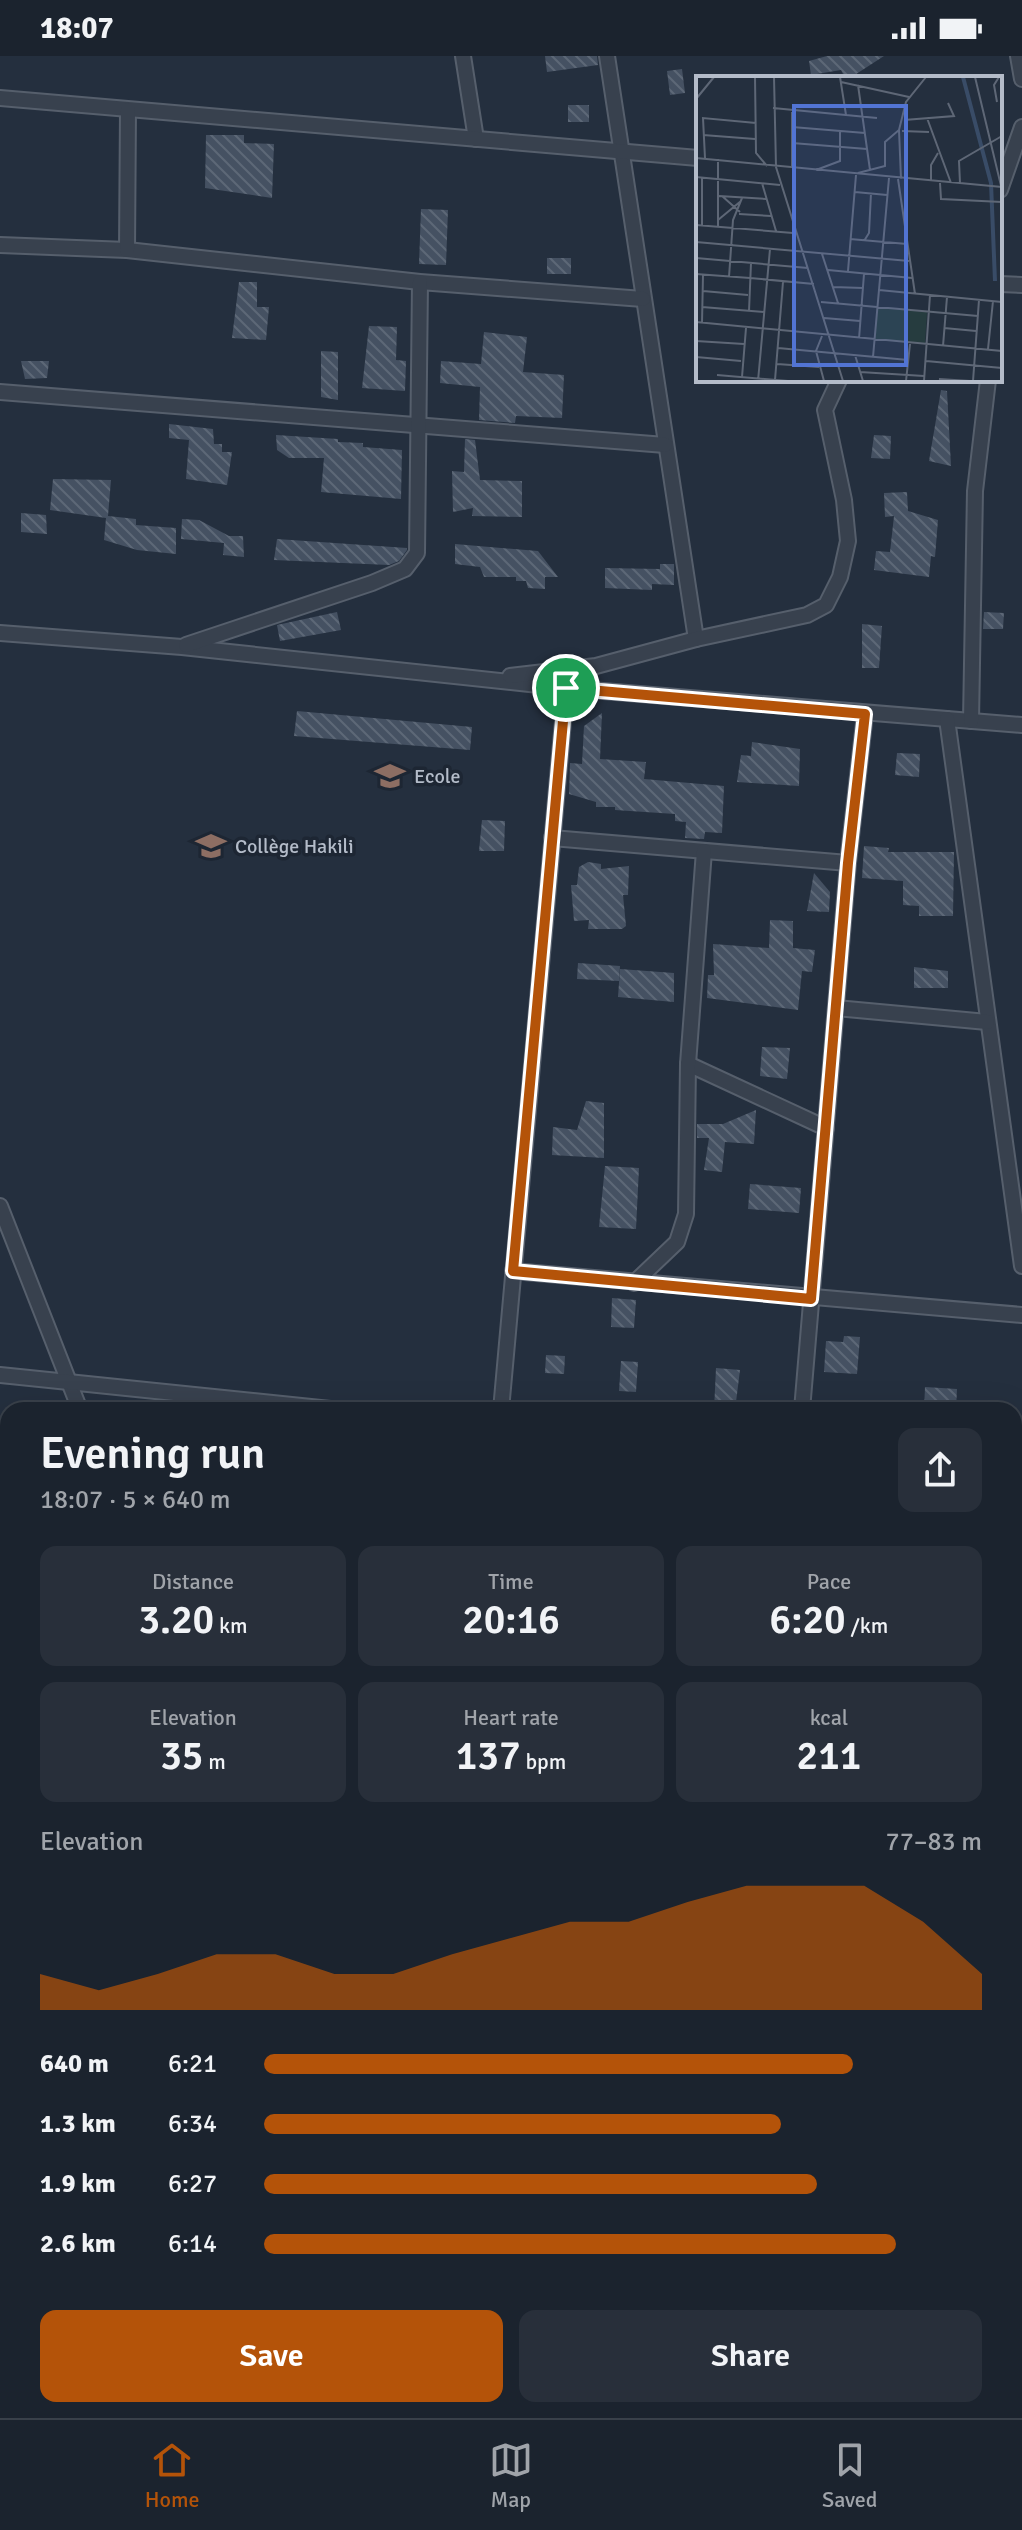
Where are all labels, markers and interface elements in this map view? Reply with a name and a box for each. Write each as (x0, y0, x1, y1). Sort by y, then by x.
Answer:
text: 18:07 (40, 10, 114, 47)
inset map (696, 76, 1002, 382)
pin (532, 654, 600, 722)
icon: arrive (544, 666, 588, 710)
school or university icon: Ecole (373, 759, 407, 793)
place label: Ecole (414, 764, 461, 789)
school or university icon: Collège Hakili (194, 829, 228, 863)
place label: Collège Hakili (235, 834, 354, 859)
text: Evening run (40, 1427, 265, 1481)
button: share (898, 1428, 982, 1512)
text: 18:07 · 5 × 640 m (40, 1484, 231, 1516)
text: Distance (152, 1568, 234, 1595)
text: Time (488, 1568, 534, 1595)
text: Pace (807, 1568, 851, 1595)
text: 3.20 (138, 1595, 214, 1645)
text: 20:16 (462, 1595, 560, 1645)
text: 6:20 (770, 1595, 846, 1645)
text: km (214, 1612, 248, 1639)
text: /km (846, 1612, 888, 1639)
text: Elevation (149, 1704, 237, 1731)
text: Heart rate (463, 1704, 559, 1731)
text: kcal (810, 1704, 848, 1731)
text: 35 (160, 1731, 203, 1781)
text: 137 (456, 1731, 521, 1781)
text: 211 (797, 1731, 861, 1781)
text: m (203, 1748, 226, 1775)
text: bpm (521, 1748, 566, 1775)
text: Elevation (40, 1826, 144, 1858)
text: 77–83 m (886, 1826, 982, 1858)
text: 640 m (40, 2048, 109, 2080)
text: 6:21 (168, 2048, 217, 2080)
text: 1.3 km (40, 2108, 116, 2140)
text: 6:34 (168, 2108, 217, 2140)
text: 1.9 km (40, 2168, 116, 2200)
text: 6:27 (168, 2168, 217, 2200)
text: 2.6 km (40, 2228, 116, 2260)
text: 6:14 (168, 2228, 217, 2260)
button: Save (40, 2310, 503, 2402)
button: Share (519, 2310, 982, 2402)
tab: Home (145, 2438, 199, 2513)
tab: Map (489, 2438, 533, 2513)
tab: Saved (822, 2438, 877, 2513)

